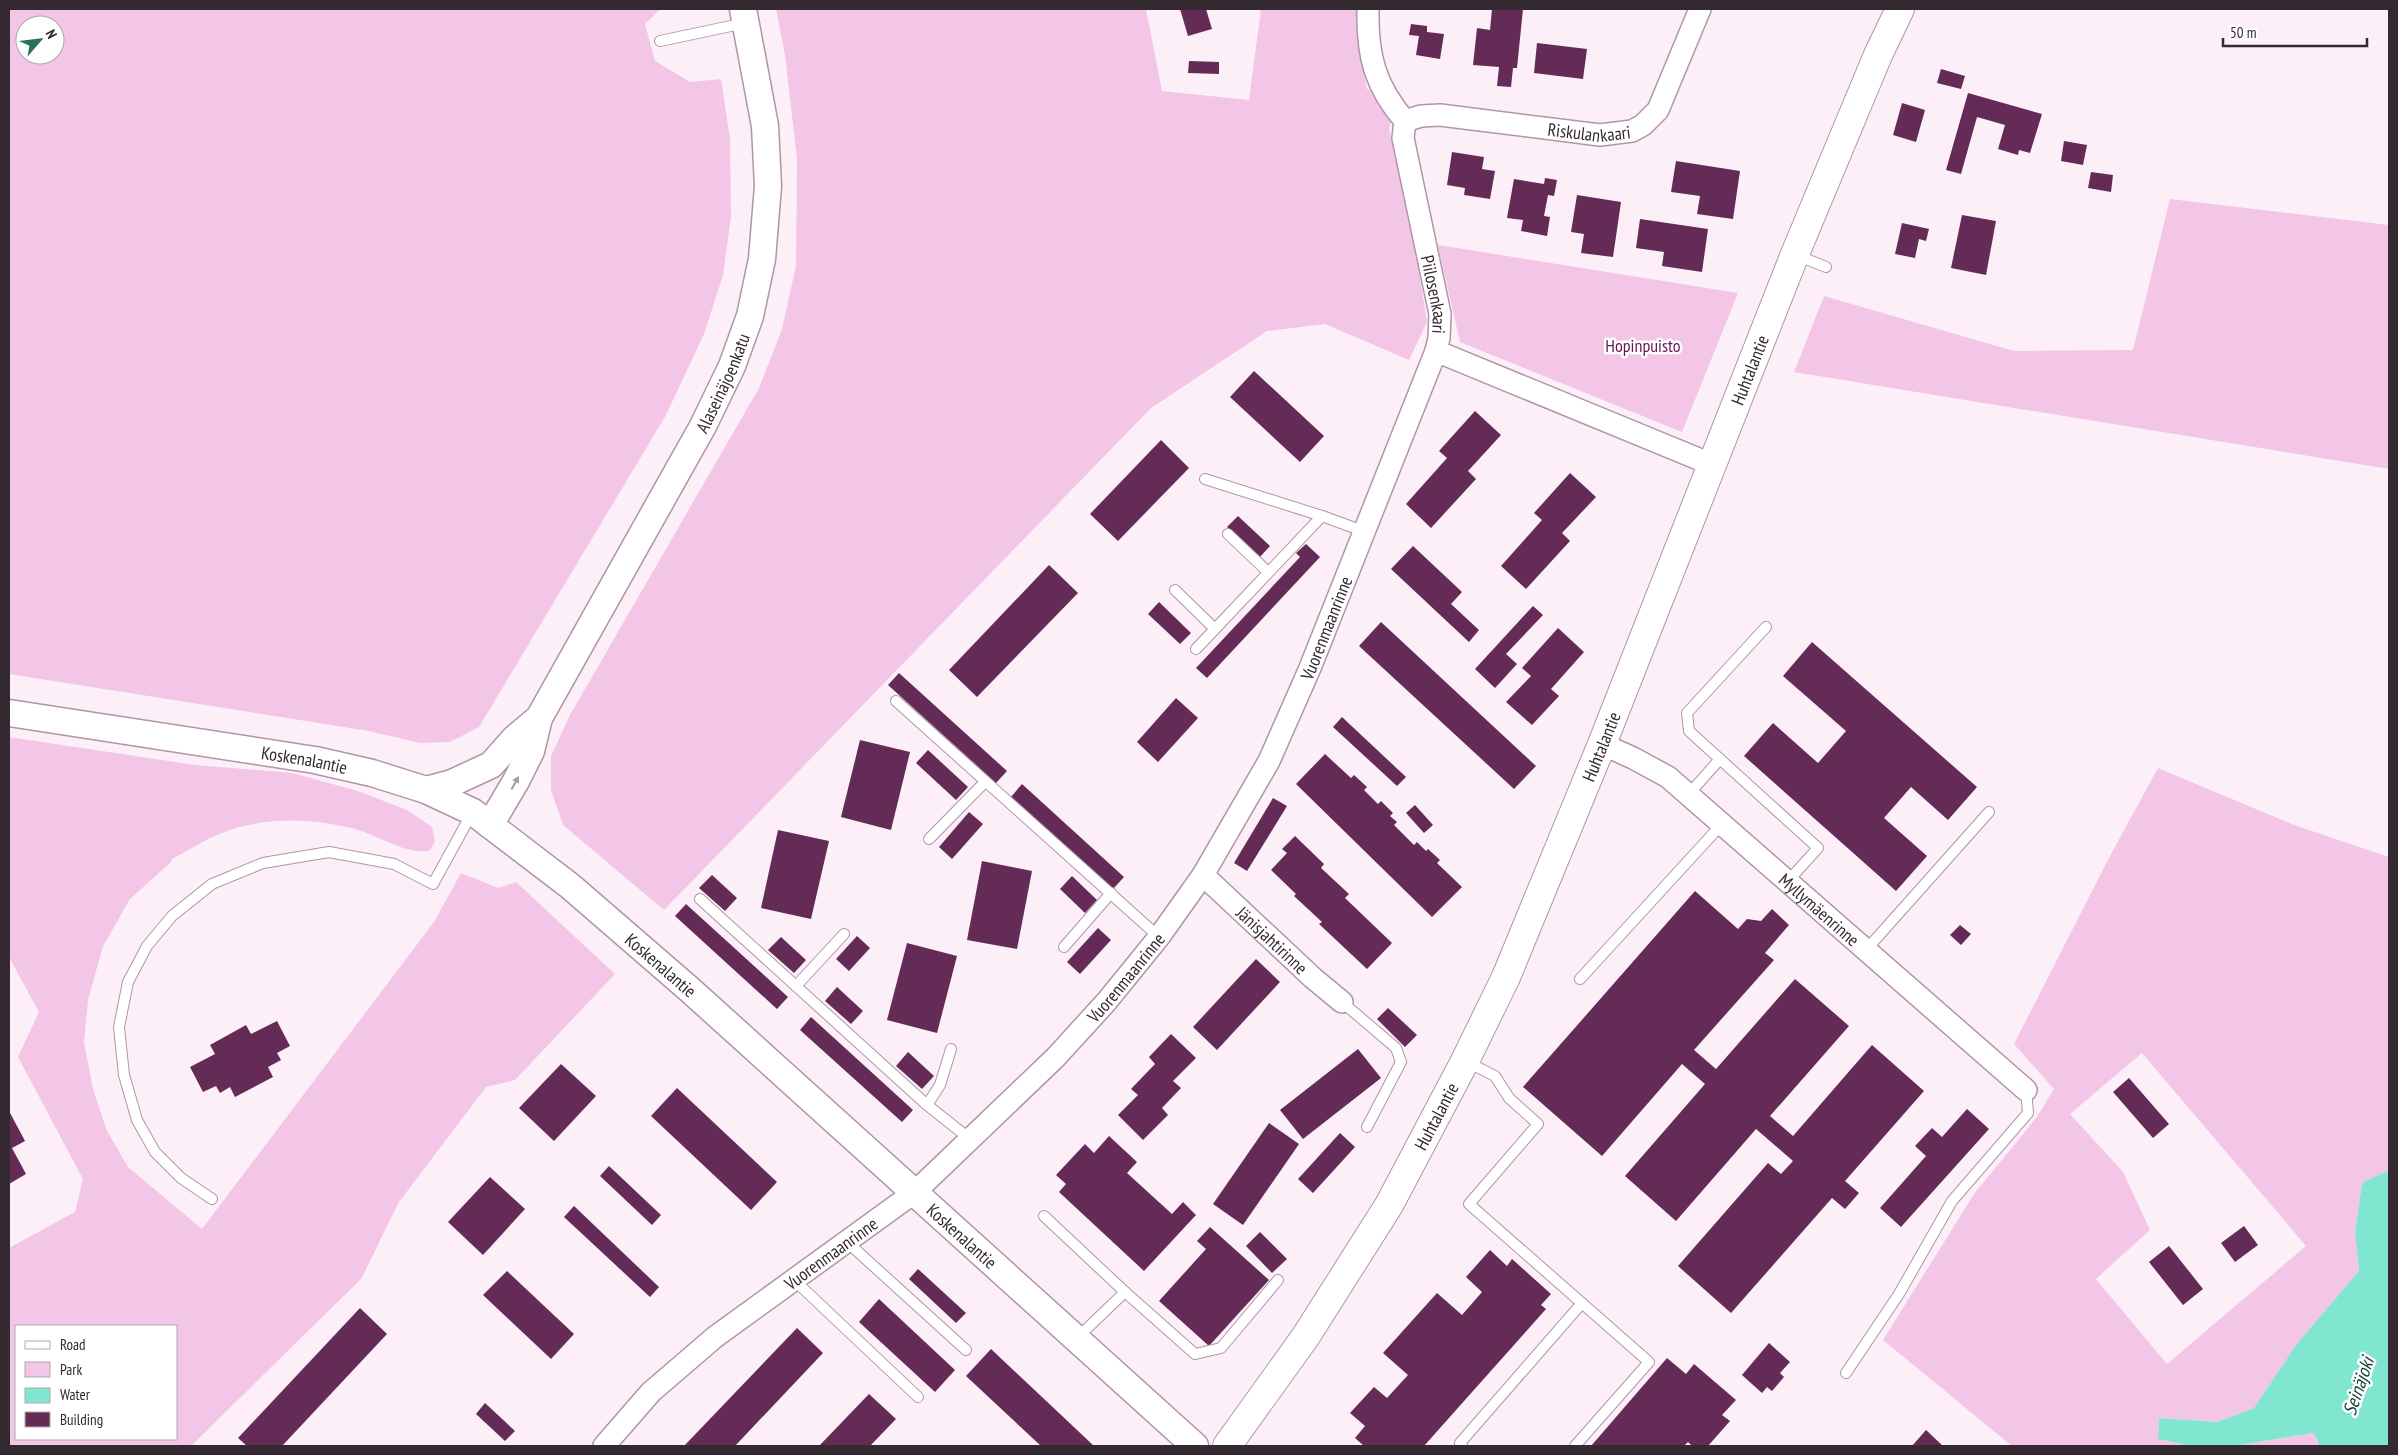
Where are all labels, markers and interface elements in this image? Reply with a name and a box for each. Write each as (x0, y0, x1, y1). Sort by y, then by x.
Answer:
north arrow (15, 15, 65, 65)
scale bar (2223, 15, 2367, 47)
text: 50 m (2230, 23, 2256, 42)
text: N (42, 26, 61, 41)
street label: Riskulankaari (1546, 117, 1632, 146)
street label: Piilosenkaari (1416, 253, 1452, 334)
street label: Alaseinäjoenkatu (690, 330, 754, 437)
street label: Huhtalantie (1725, 332, 1773, 408)
park label: Hopinpuisto (1605, 334, 1681, 357)
street label: Vuorenmaanrinne (1294, 573, 1357, 684)
street label: Huhtalantie (1576, 708, 1625, 785)
street label: Koskenalantie (260, 740, 350, 779)
one-way arrow (510, 776, 519, 789)
street label: Myllymäenrinne (1774, 868, 1865, 951)
street label: Jänisjahtirinne (1231, 900, 1313, 979)
street label: Koskenalantie (621, 928, 702, 1002)
street label: Vuorenmaanrinne (1081, 928, 1169, 1028)
street label: Huhtalantie (1409, 1078, 1463, 1154)
street label: Koskenalantie (922, 1198, 1002, 1273)
street label: Vuorenmaanrinne (779, 1212, 882, 1295)
legend (15, 1325, 178, 1440)
text: Road (60, 1335, 86, 1354)
water label: Seinäjoki (2337, 1351, 2380, 1418)
text: Park (60, 1360, 82, 1379)
text: Water (60, 1385, 91, 1404)
text: Building (60, 1410, 103, 1429)

